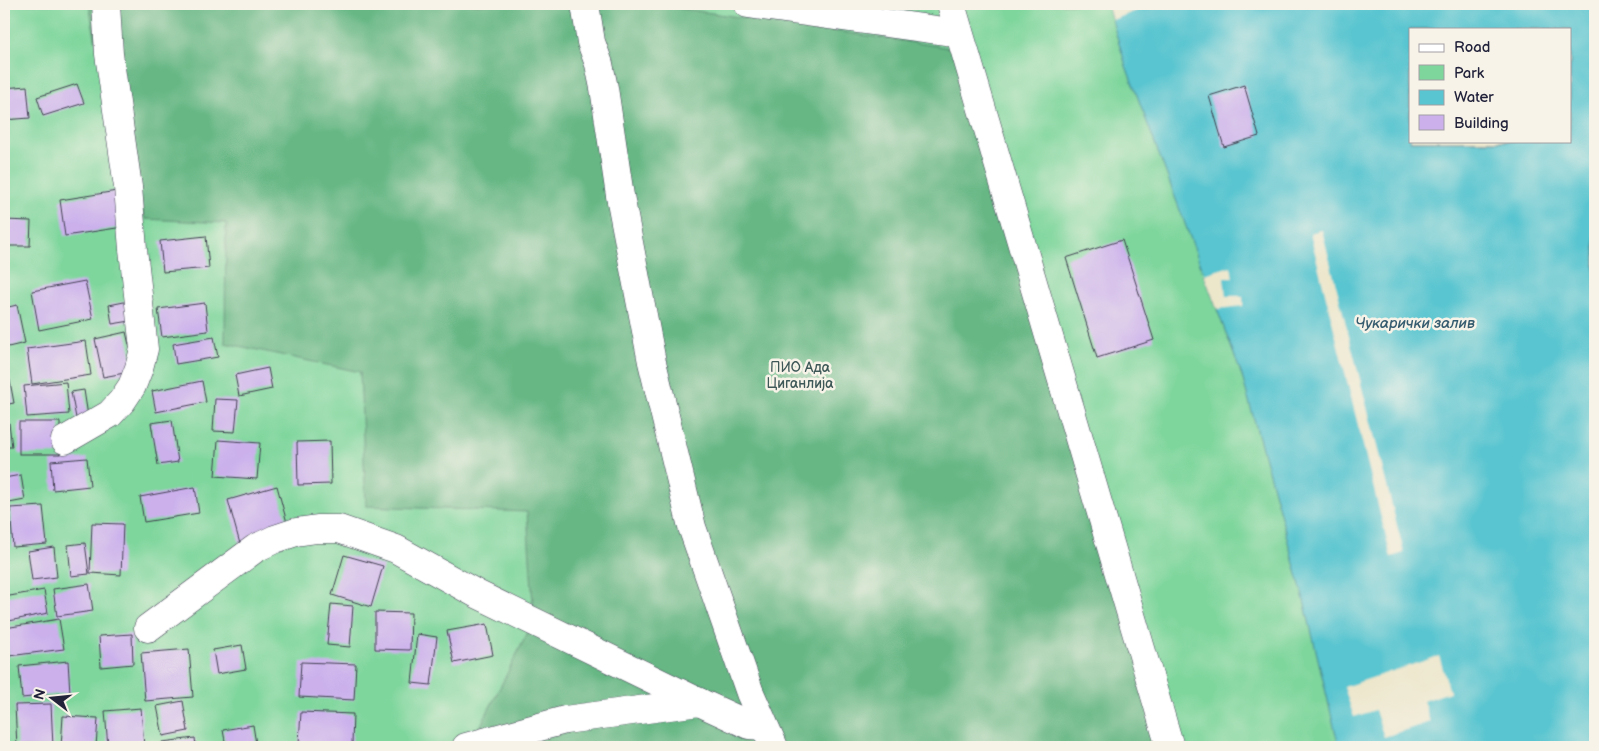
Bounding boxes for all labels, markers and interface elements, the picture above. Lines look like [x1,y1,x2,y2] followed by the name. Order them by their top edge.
[1409,28,1572,142] legend
[1454,38,1490,57] text: Road
[1454,64,1485,83] text: Park
[1454,88,1494,107] text: Water
[1454,114,1509,133] text: Building
[1355,314,1475,333] water label: Чукарички залив
[766,359,834,392] park label: ПИО Ада Циганлија
[28,674,78,724] north arrow
[30,687,50,702] text: N

